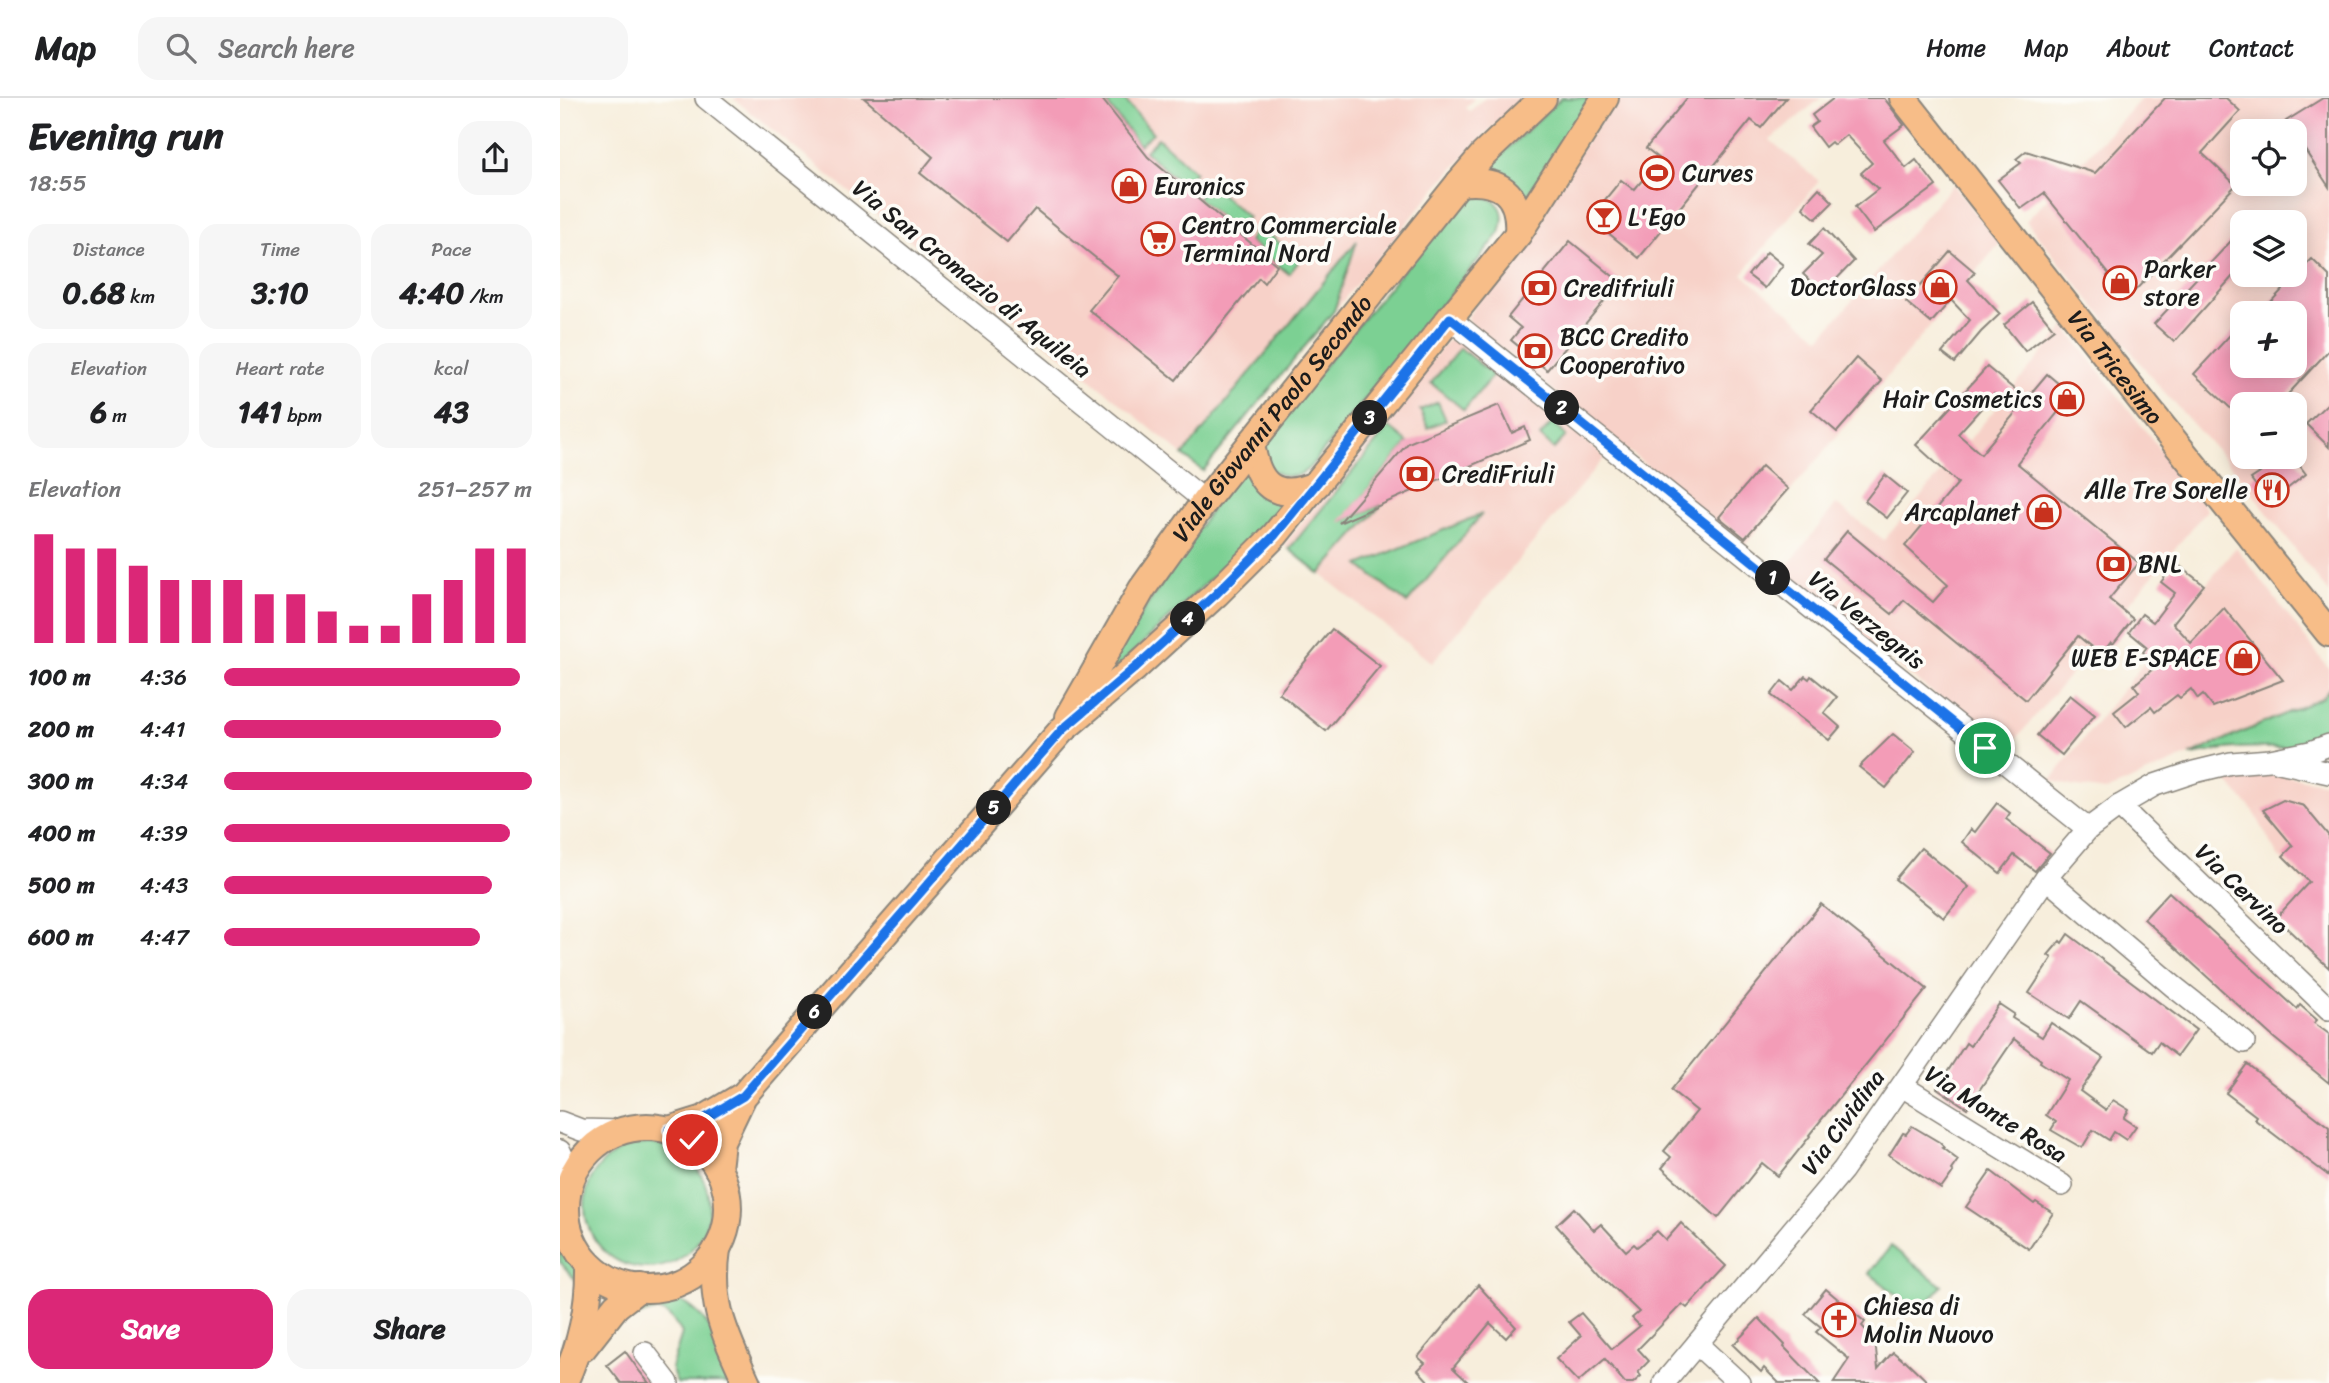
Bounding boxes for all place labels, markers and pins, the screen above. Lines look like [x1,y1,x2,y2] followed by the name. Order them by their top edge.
[1682,152,1753,194] place label: Curves
[1638,154,1676,192] sports icon: Curves
[1154,165,1246,207] place label: Euronics
[1110,167,1148,205] shop icon: Euronics
[1628,196,1686,238] place label: L'Ego
[1585,198,1623,236] bar icon: L'Ego
[1182,204,1397,274] place label: Centro Commerciale Terminal Nord
[1139,220,1177,258] supermarket icon: Centro Commerciale Terminal Nord
[2143,248,2217,318] place label: Parker store
[2101,264,2139,302] shop icon: Parker store
[1790,266,1916,308] place label: DoctorGlass
[1564,267,1675,309] place label: Credifriuli
[1921,268,1959,306] shop icon: DoctorGlass
[1520,269,1558,307] bank icon: Credifriuli
[1560,316,1689,386] place label: BCC Credito Cooperativo
[1516,332,1554,370] bank icon: BCC Credito Cooperativo
[1883,378,2042,420] place label: Hair Cosmetics
[2048,380,2086,418] shop icon: Hair Cosmetics
[1544,390,1580,426] pin: 2
[1352,400,1388,436] pin: 3
[1442,453,1556,495] place label: CrediFriuli
[1398,455,1436,493] bank icon: CrediFriuli
[2084,469,2248,511] place label: Alle Tre Sorelle
[2253,471,2291,509] restaurant icon: Alle Tre Sorelle
[1904,491,2021,533] place label: Arcaplanet
[2025,493,2063,531] shop icon: Arcaplanet
[2138,543,2181,585] place label: BNL
[2095,545,2133,583] bank icon: BNL
[1756,560,1790,596] pin: 1
[1170,602,1206,636] pin: 4
[2071,637,2220,679] place label: WEB E-SPACE
[2224,639,2262,677] shop icon: WEB E-SPACE
[1955,718,2015,778] pin
[976,790,1012,826] pin: 5
[798,995,832,1030] pin: 6
[662,1110,722,1170] pin
[1864,1285,1994,1355] place label: Chiesa di Molin Nuovo
[1820,1301,1858,1339] church icon: Chiesa di Molin Nuovo

